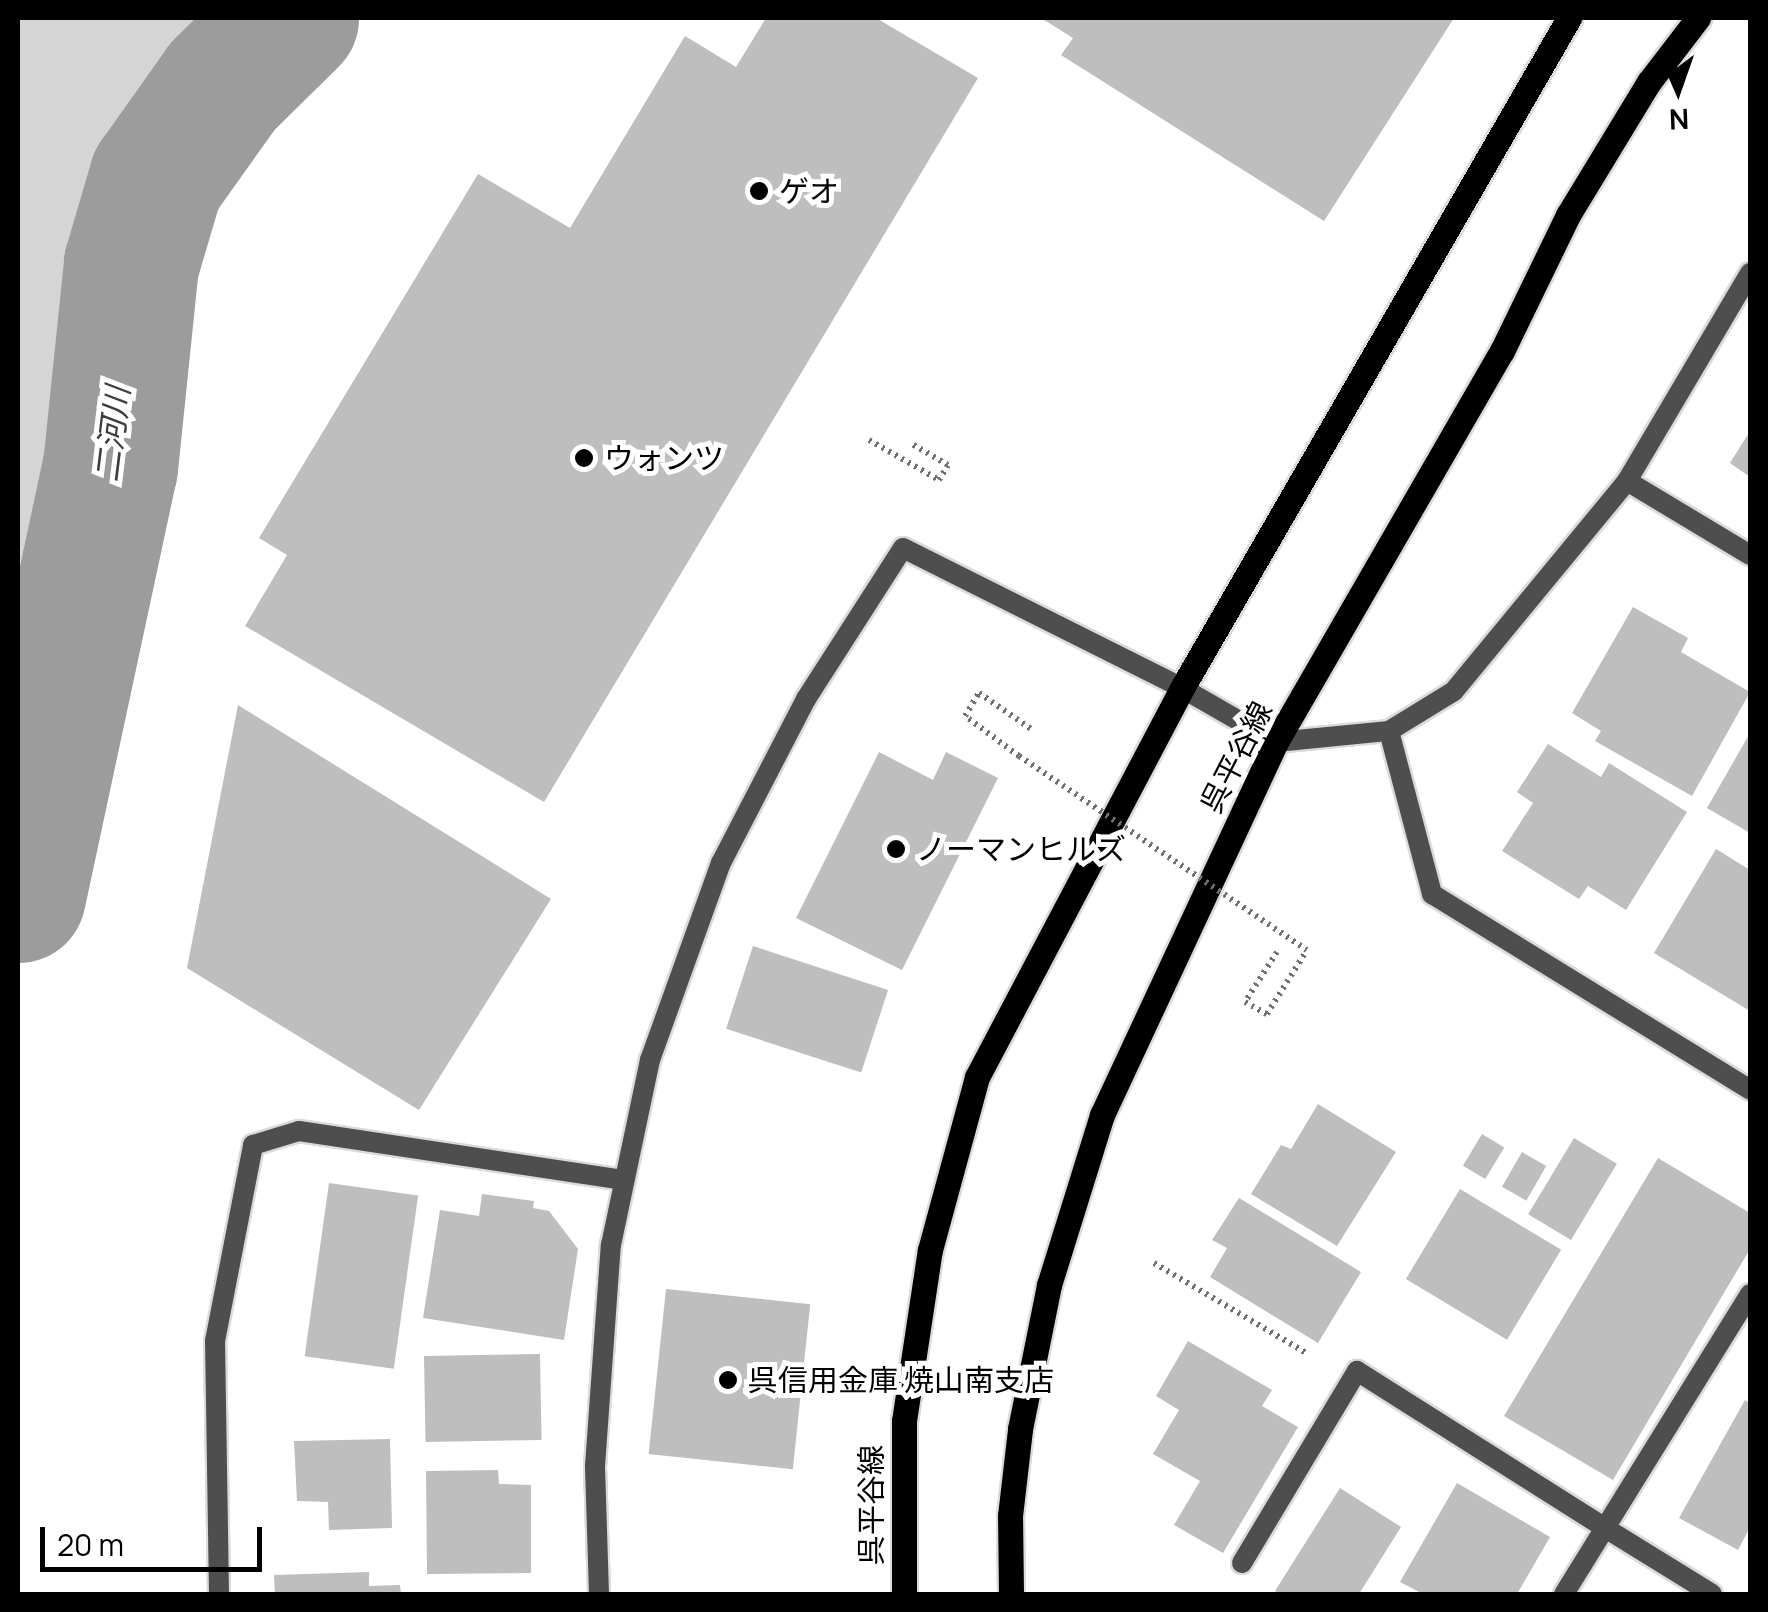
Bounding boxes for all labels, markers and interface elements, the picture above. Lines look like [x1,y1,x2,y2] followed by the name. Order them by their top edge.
[1628,40,1728,140] north arrow
[1668,101,1690,139] text: N
[779,173,839,209] place label: ゲオ
[748,180,770,202] marker: ゲオ
[87,384,137,484] water label: 二河川
[604,440,724,476] place label: ウォンツ
[573,447,595,469] marker: ウォンツ
[1193,695,1279,819] street label: 呉平谷線
[916,831,1126,867] place label: ノーマンヒルズ
[885,838,907,860] marker: ノーマンヒルズ
[748,1362,1054,1398] place label: 呉信用金庫 焼山南支店
[717,1369,739,1391] marker: 呉信用金庫 焼山南支店
[853,1445,889,1565] street label: 呉平谷線
[45,1507,268,1569] scale bar
[57,1524,124,1565] text: 20 m

